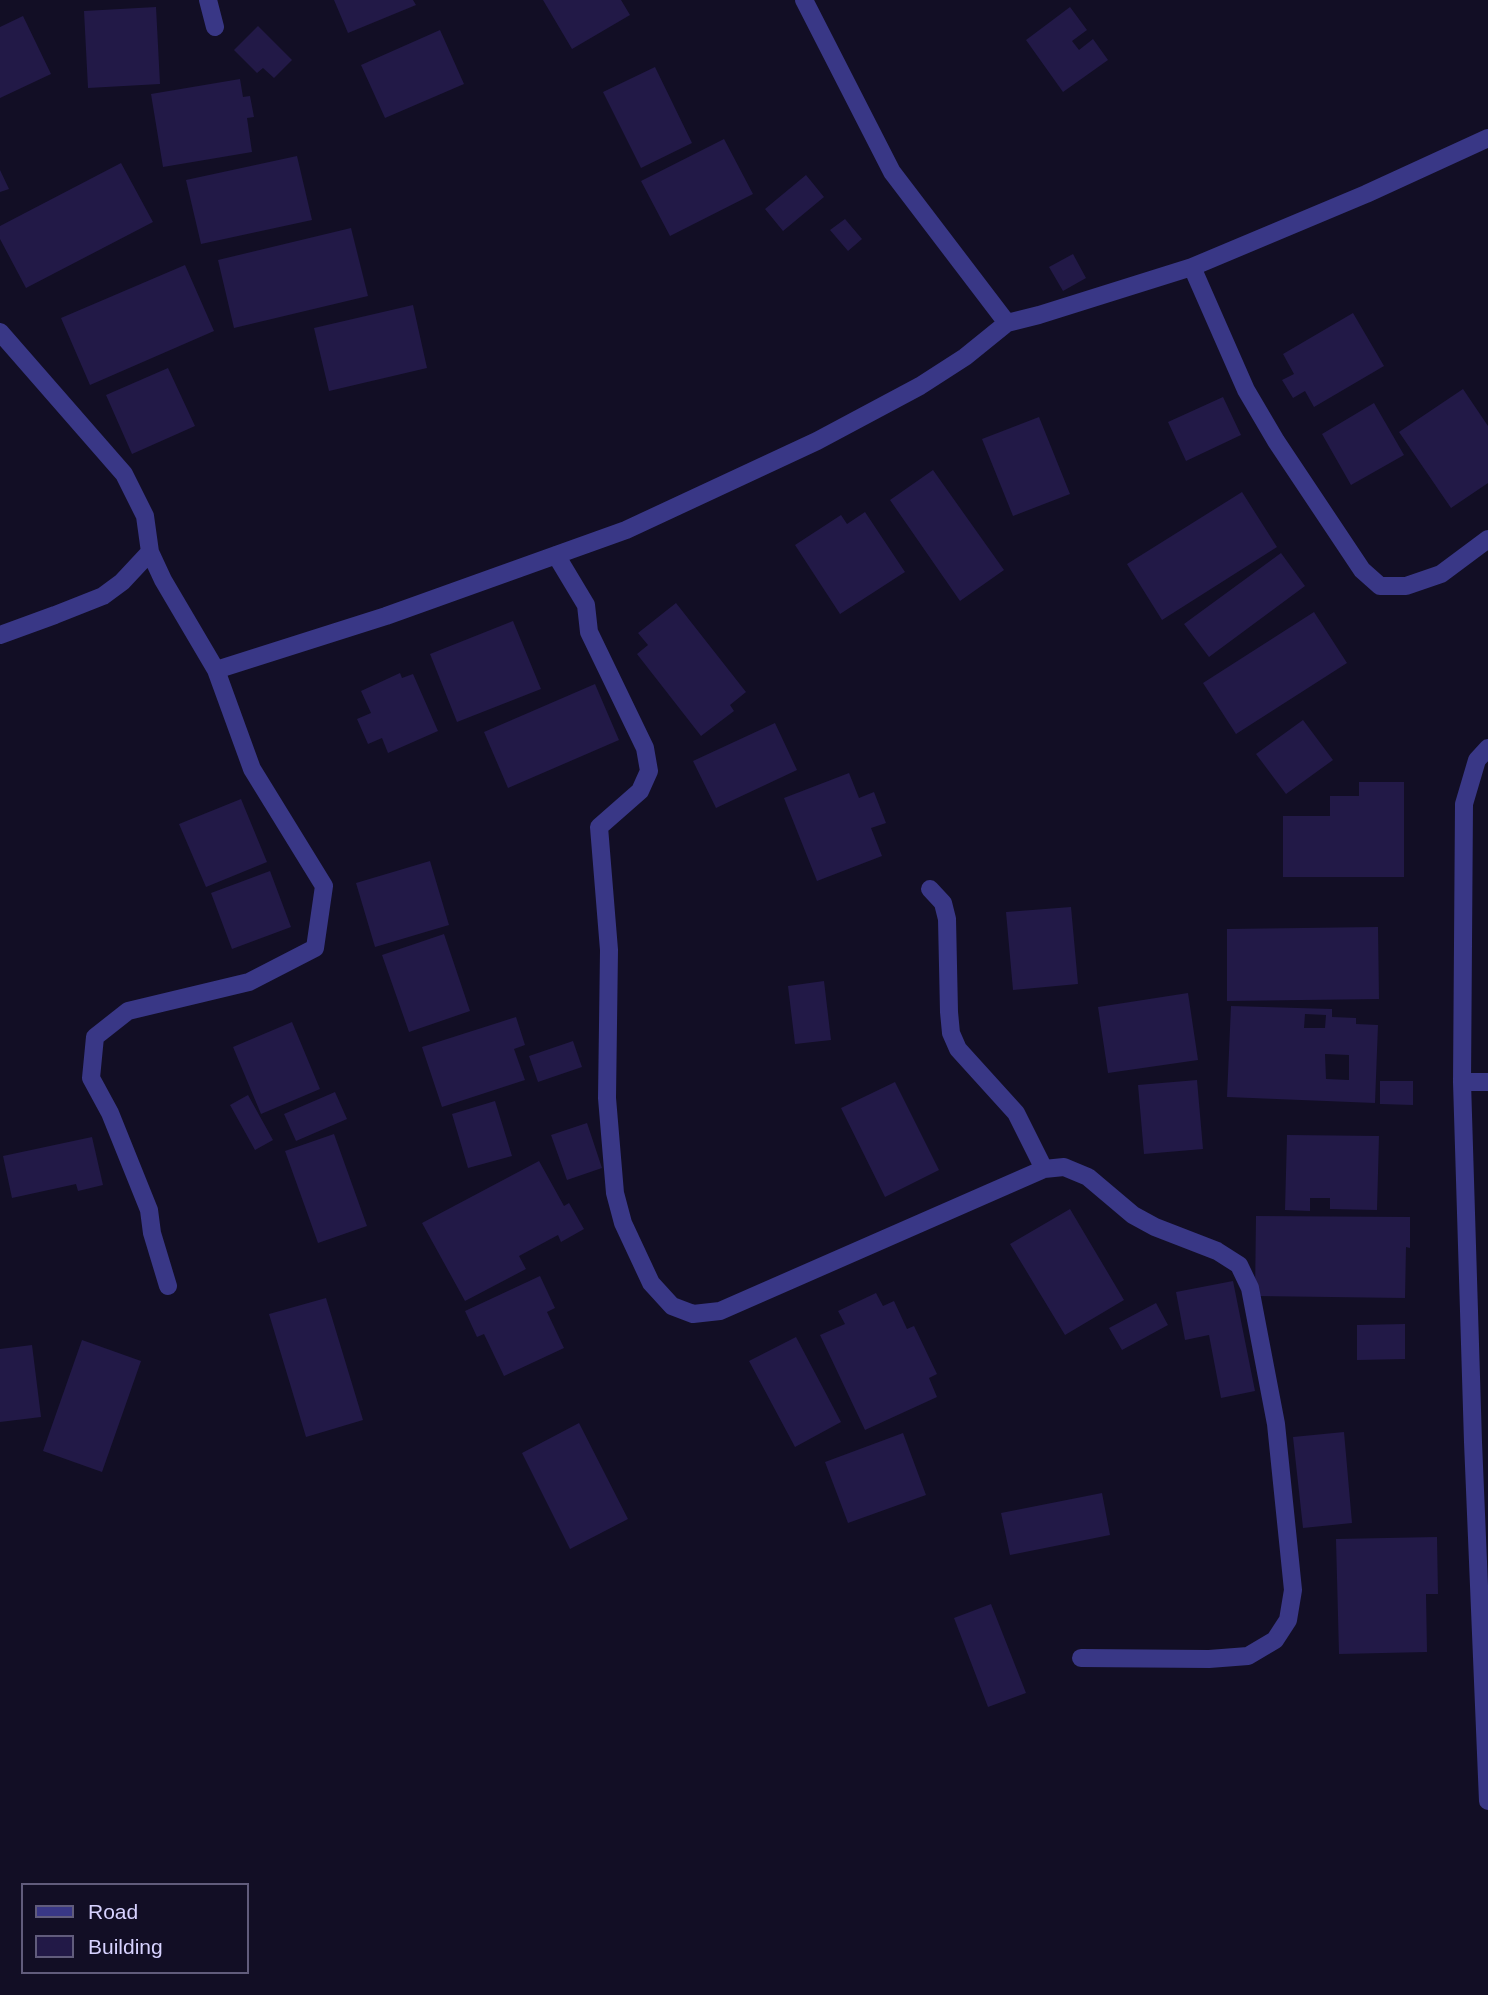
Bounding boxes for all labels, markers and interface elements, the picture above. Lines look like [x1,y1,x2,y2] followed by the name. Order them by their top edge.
[21,1883,248,1974] legend
[88,1900,138,1923] text: Road
[88,1935,163,1958] text: Building

